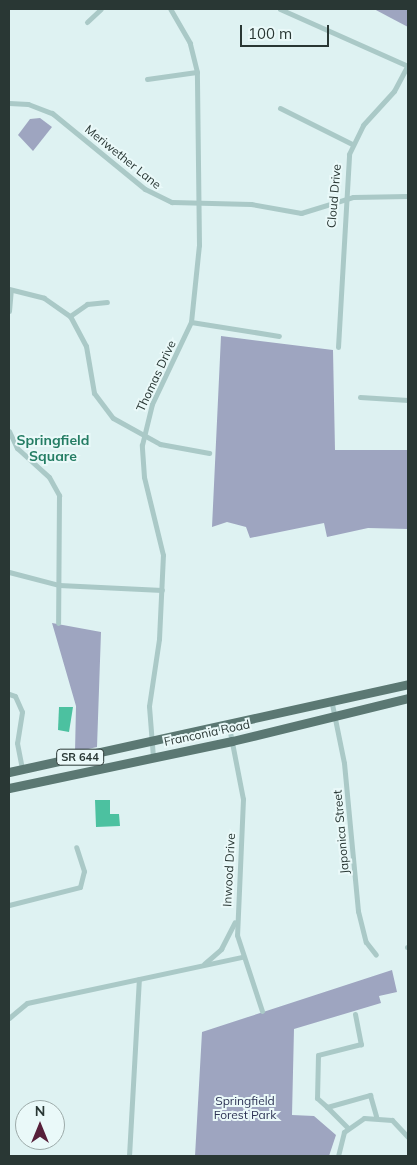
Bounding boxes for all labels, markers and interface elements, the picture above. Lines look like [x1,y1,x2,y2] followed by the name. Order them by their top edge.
[242,15,331,47] scale bar
[248,24,292,43] text: 100 m
[82,122,164,192] street label: Meriwether Lane
[324,163,344,229] street label: Cloud Drive
[133,338,179,414] street label: Thomas Drive
[17,432,89,464] district label: Springfield Square
[163,717,251,749] street label: Franconia Road
[55,749,105,766] road number: SR 644
[330,789,352,875] street label: Japonica Street
[220,833,238,907] street label: Inwood Drive
[214,1094,276,1122] park label: Springfield Forest Park
[15,1100,65,1150] north arrow
[35,1102,45,1120] text: N

